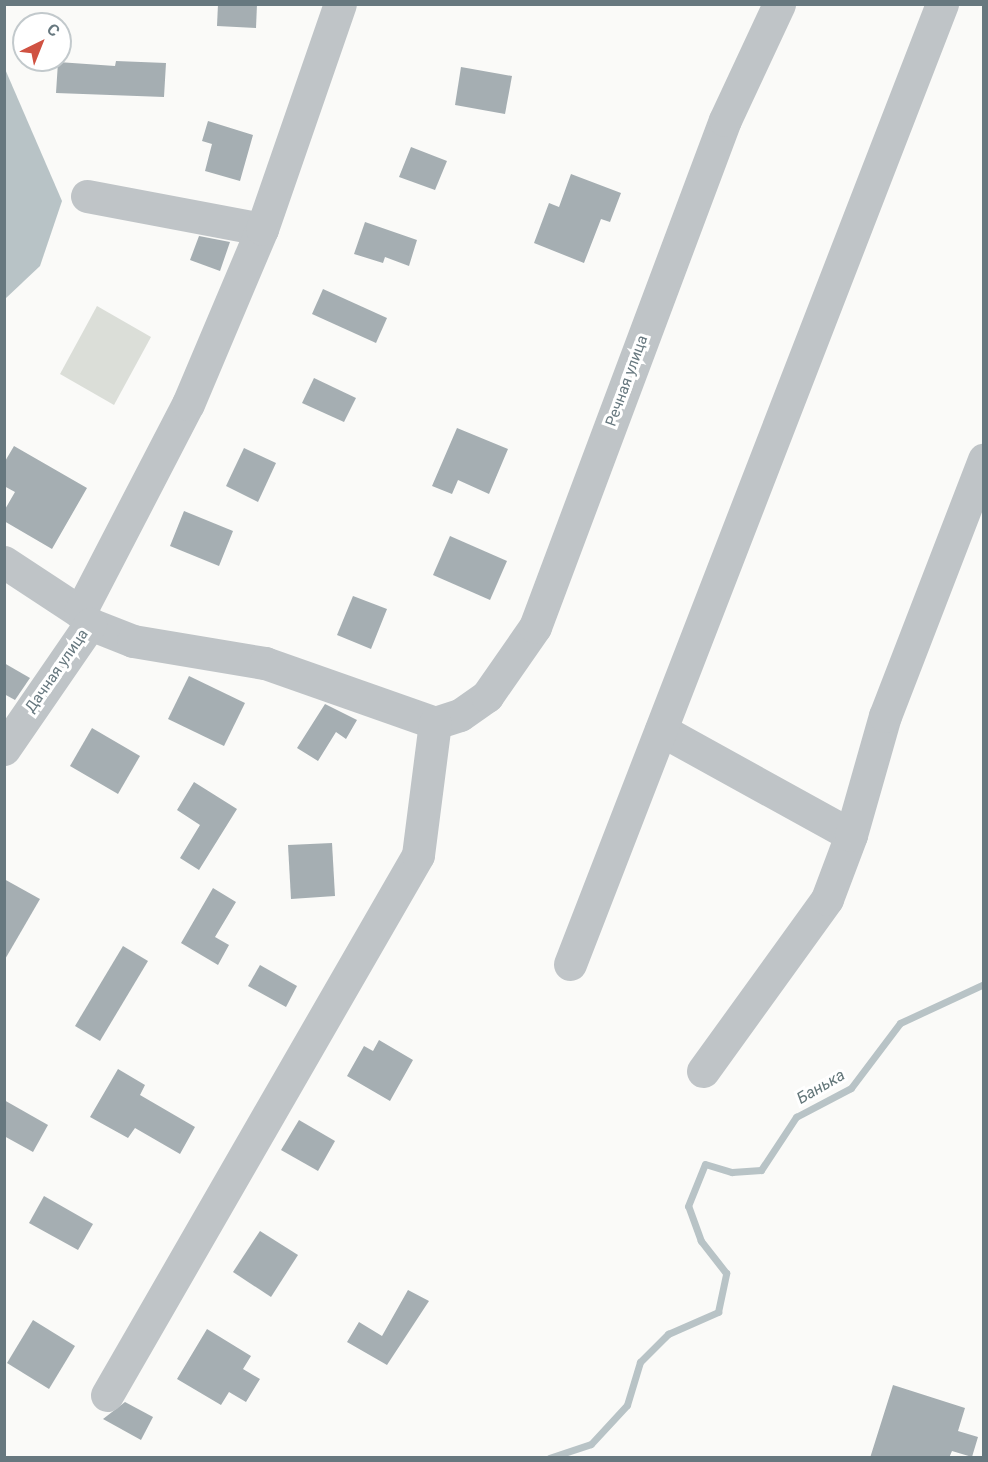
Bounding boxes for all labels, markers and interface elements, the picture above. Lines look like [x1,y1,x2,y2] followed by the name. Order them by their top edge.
[12,12,72,72] north arrow
[43,19,64,40] text: С
[602,333,652,429] street label: Речная улица
[22,626,92,716] street label: Дачная улица
[793,1066,849,1108] water label: Банька

